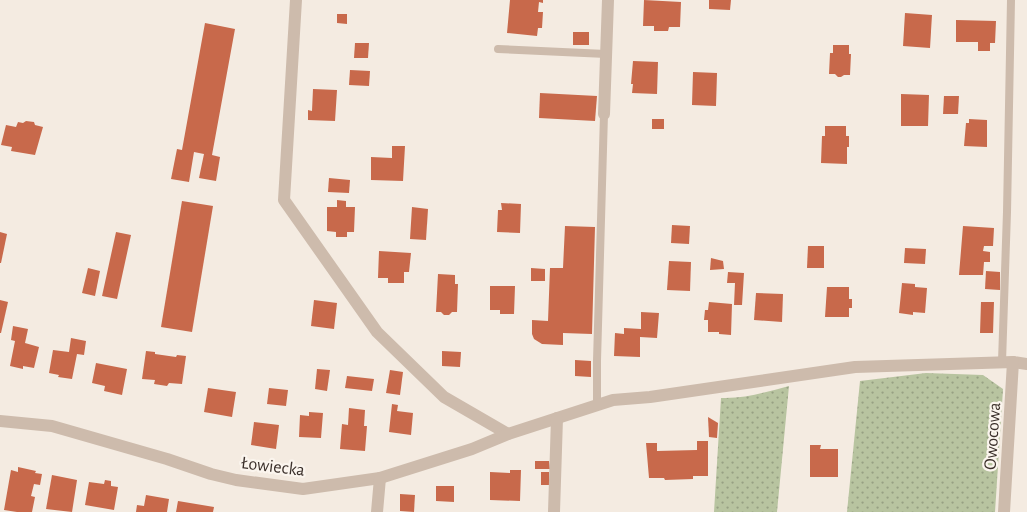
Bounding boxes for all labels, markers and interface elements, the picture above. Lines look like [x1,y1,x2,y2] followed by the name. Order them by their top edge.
[982,402,1004,471] street label: Owocowa
[240,454,306,480] street label: Łowiecka

